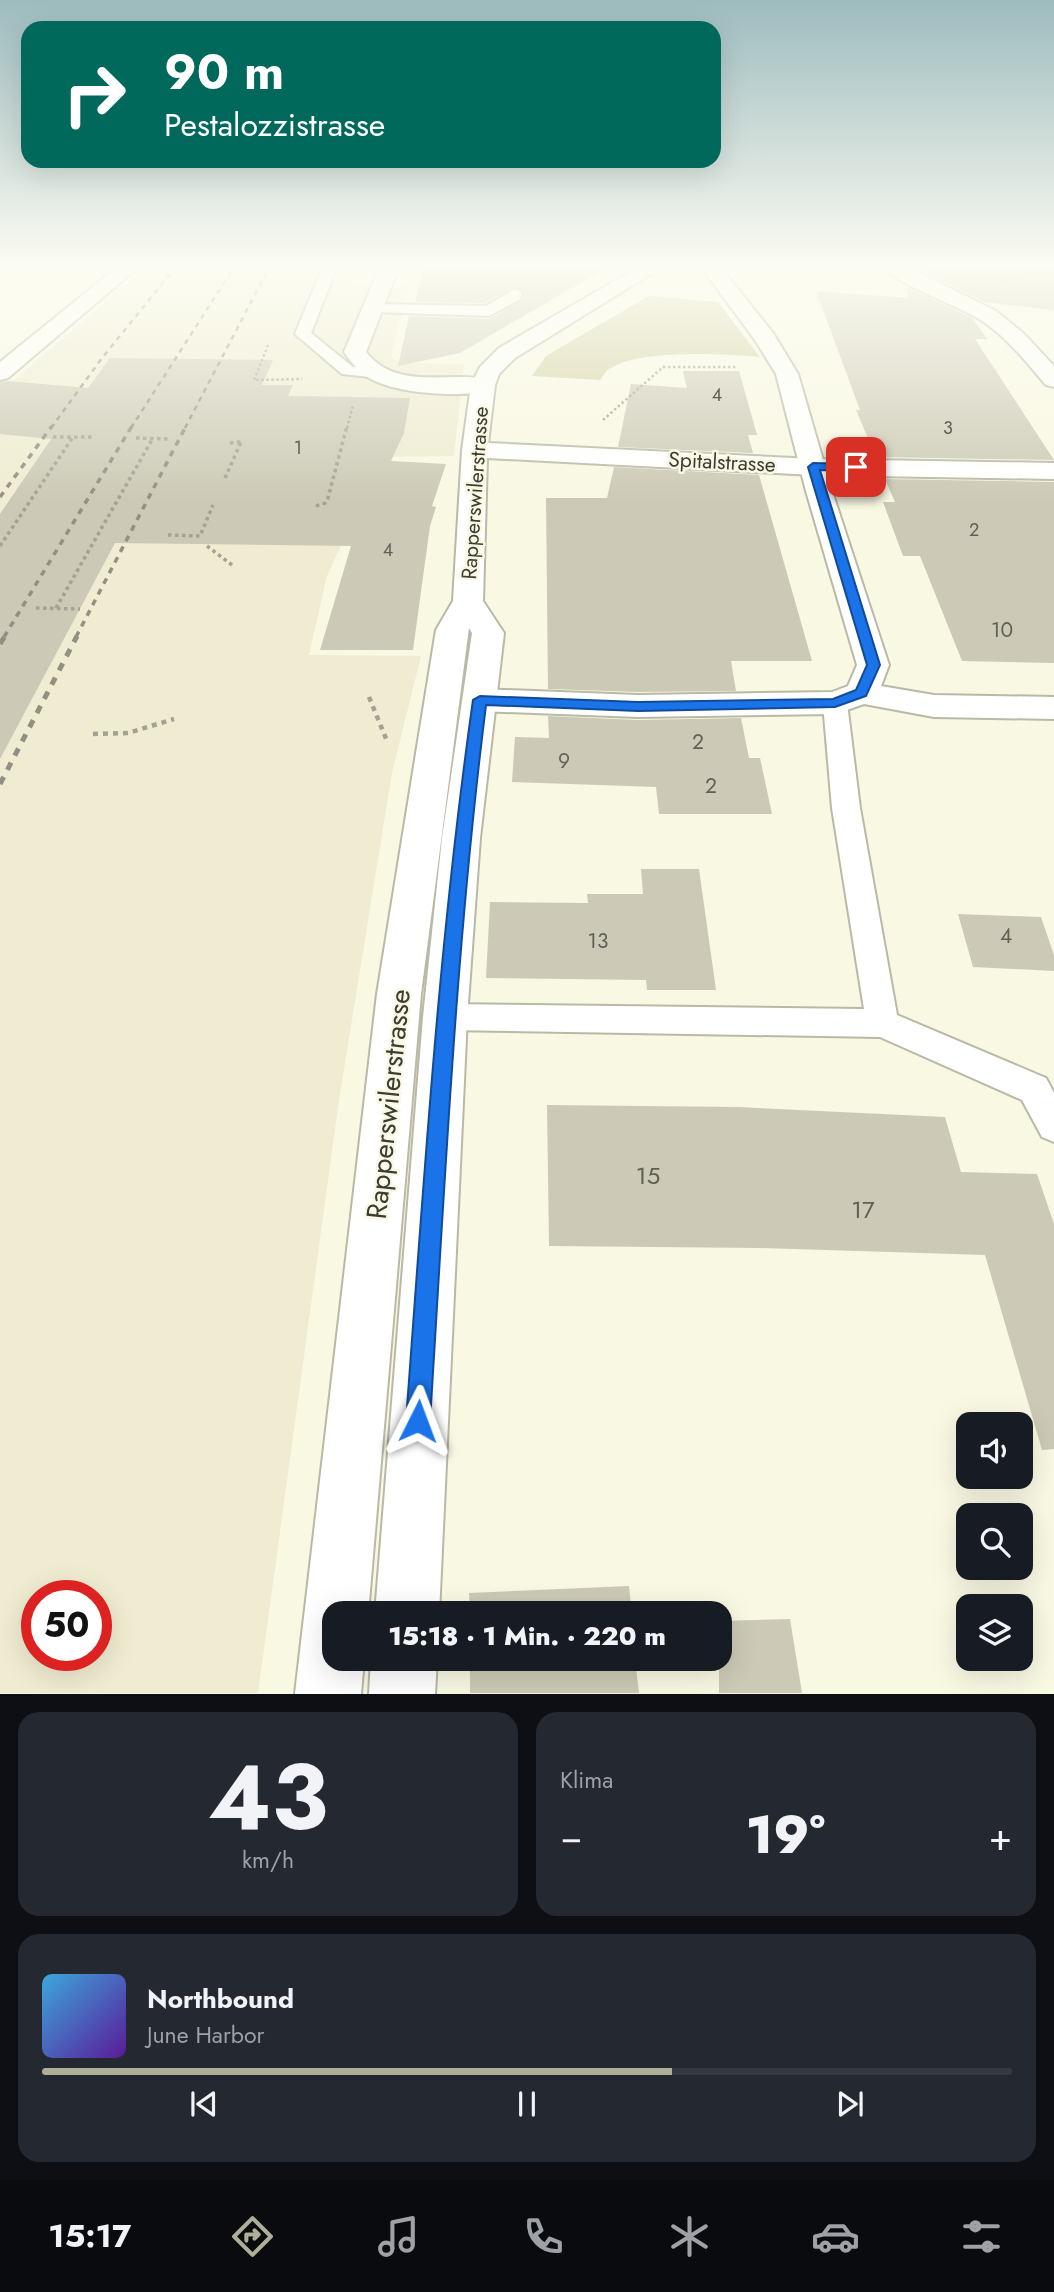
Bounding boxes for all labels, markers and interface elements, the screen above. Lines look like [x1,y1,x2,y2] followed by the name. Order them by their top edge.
[164,37,284,107] text: 90 m
[49,49,140,140] icon: right
[164,102,385,148] text: Pestalozzistrasse
[712,382,722,408] house number: 4
[454,405,496,580] street label: Rapperswilerstrasse
[943,415,953,441] house number: 3
[294,435,302,461] house number: 1
[826,437,886,497] pin
[668,444,777,480] street label: Spitalstrasse
[837,448,875,486] icon: arrive
[969,517,979,543] house number: 2
[383,537,393,563] house number: 4
[991,615,1013,645] house number: 10
[692,727,704,757] house number: 2
[558,746,570,776] house number: 9
[705,771,717,801] house number: 2
[1000,921,1012,951] house number: 4
[588,926,608,956] house number: 13
[356,987,421,1221] street label: Rapperswilerstrasse
[636,1158,660,1193] house number: 15
[851,1192,875,1227] house number: 17
[381,1384,455,1458] position arrow
[956,1412,1033,1671] map controls
[956,1412,1033,1489] button: sound
[956,1503,1033,1580] button: search
[21,1580,112,1671] speed limit sign: 50
[956,1594,1033,1671] button: layers
[388,1617,666,1655] text: 15:18 · 1 Min. · 220 m
[208,1732,328,1863] text: 43
[560,1763,613,1797] text: Klima
[746,1797,825,1873] text: 19°
[560,1809,582,1864] text: −
[989,1809,1012,1864] text: +
[242,1843,294,1877] text: km/h
[147,1980,294,2018] text: Northbound
[147,2018,264,2052] text: June Harbor
[185,2085,223,2123] icon: previous
[508,2085,546,2123] icon: pause
[831,2085,869,2123] icon: next
[228,2212,277,2261] icon: directions
[374,2212,423,2261] icon: music
[519,2212,568,2261] icon: phone
[665,2212,714,2261] icon: climate
[811,2212,860,2261] icon: car
[957,2212,1006,2261] icon: filters
[48,2213,131,2259] text: 15:17

